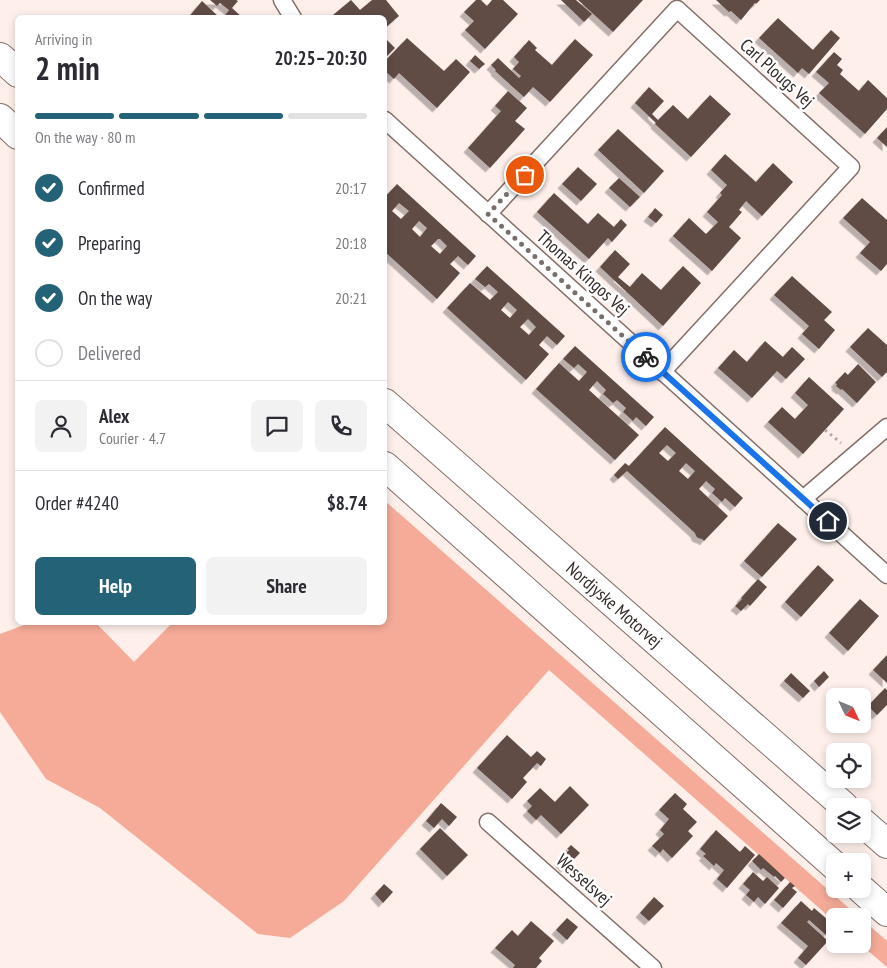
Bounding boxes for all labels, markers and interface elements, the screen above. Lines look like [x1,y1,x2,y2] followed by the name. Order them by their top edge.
[35,29,92,49] text: Arriving in
[735,33,819,112] street label: Carl Plougs Vej
[274,46,367,70] text: 20:25–20:30
[35,47,100,89] text: 2 min
[35,127,135,147] text: On the way · 80 m
[504,154,546,196] pin
[511,161,539,189] icon: bag
[35,174,63,202] icon: check
[78,176,145,200] text: Confirmed
[335,178,367,198] text: 20:17
[532,225,635,320] street label: Thomas Kingos Vej
[35,229,63,257] icon: check
[78,231,141,255] text: Preparing
[335,233,367,253] text: 20:18
[35,284,63,312] icon: check
[78,286,152,310] text: On the way
[335,288,367,308] text: 20:21
[621,332,671,382] courier
[78,341,141,365] text: Delivered
[632,343,660,371] icon: bike
[35,400,87,452] button: person
[251,400,303,452] button: chat
[315,400,367,452] button: phone
[99,404,129,428] text: Alex
[99,428,166,448] text: Courier · 4.7
[35,491,119,515] text: Order #4240
[327,491,367,515] text: $8.74
[807,500,849,542] pin
[814,507,842,535] icon: home
[35,557,196,615] button: Help
[206,557,367,615] button: Share
[561,557,667,653] street label: Nordjyske Motorvej
[826,688,871,732] north arrow
[826,688,871,953] map controls
[826,743,871,788] button: locate
[826,798,871,843] button: layers
[552,849,617,911] street label: Wesselsvej
[826,853,871,898] button: +
[826,908,871,953] button: −

